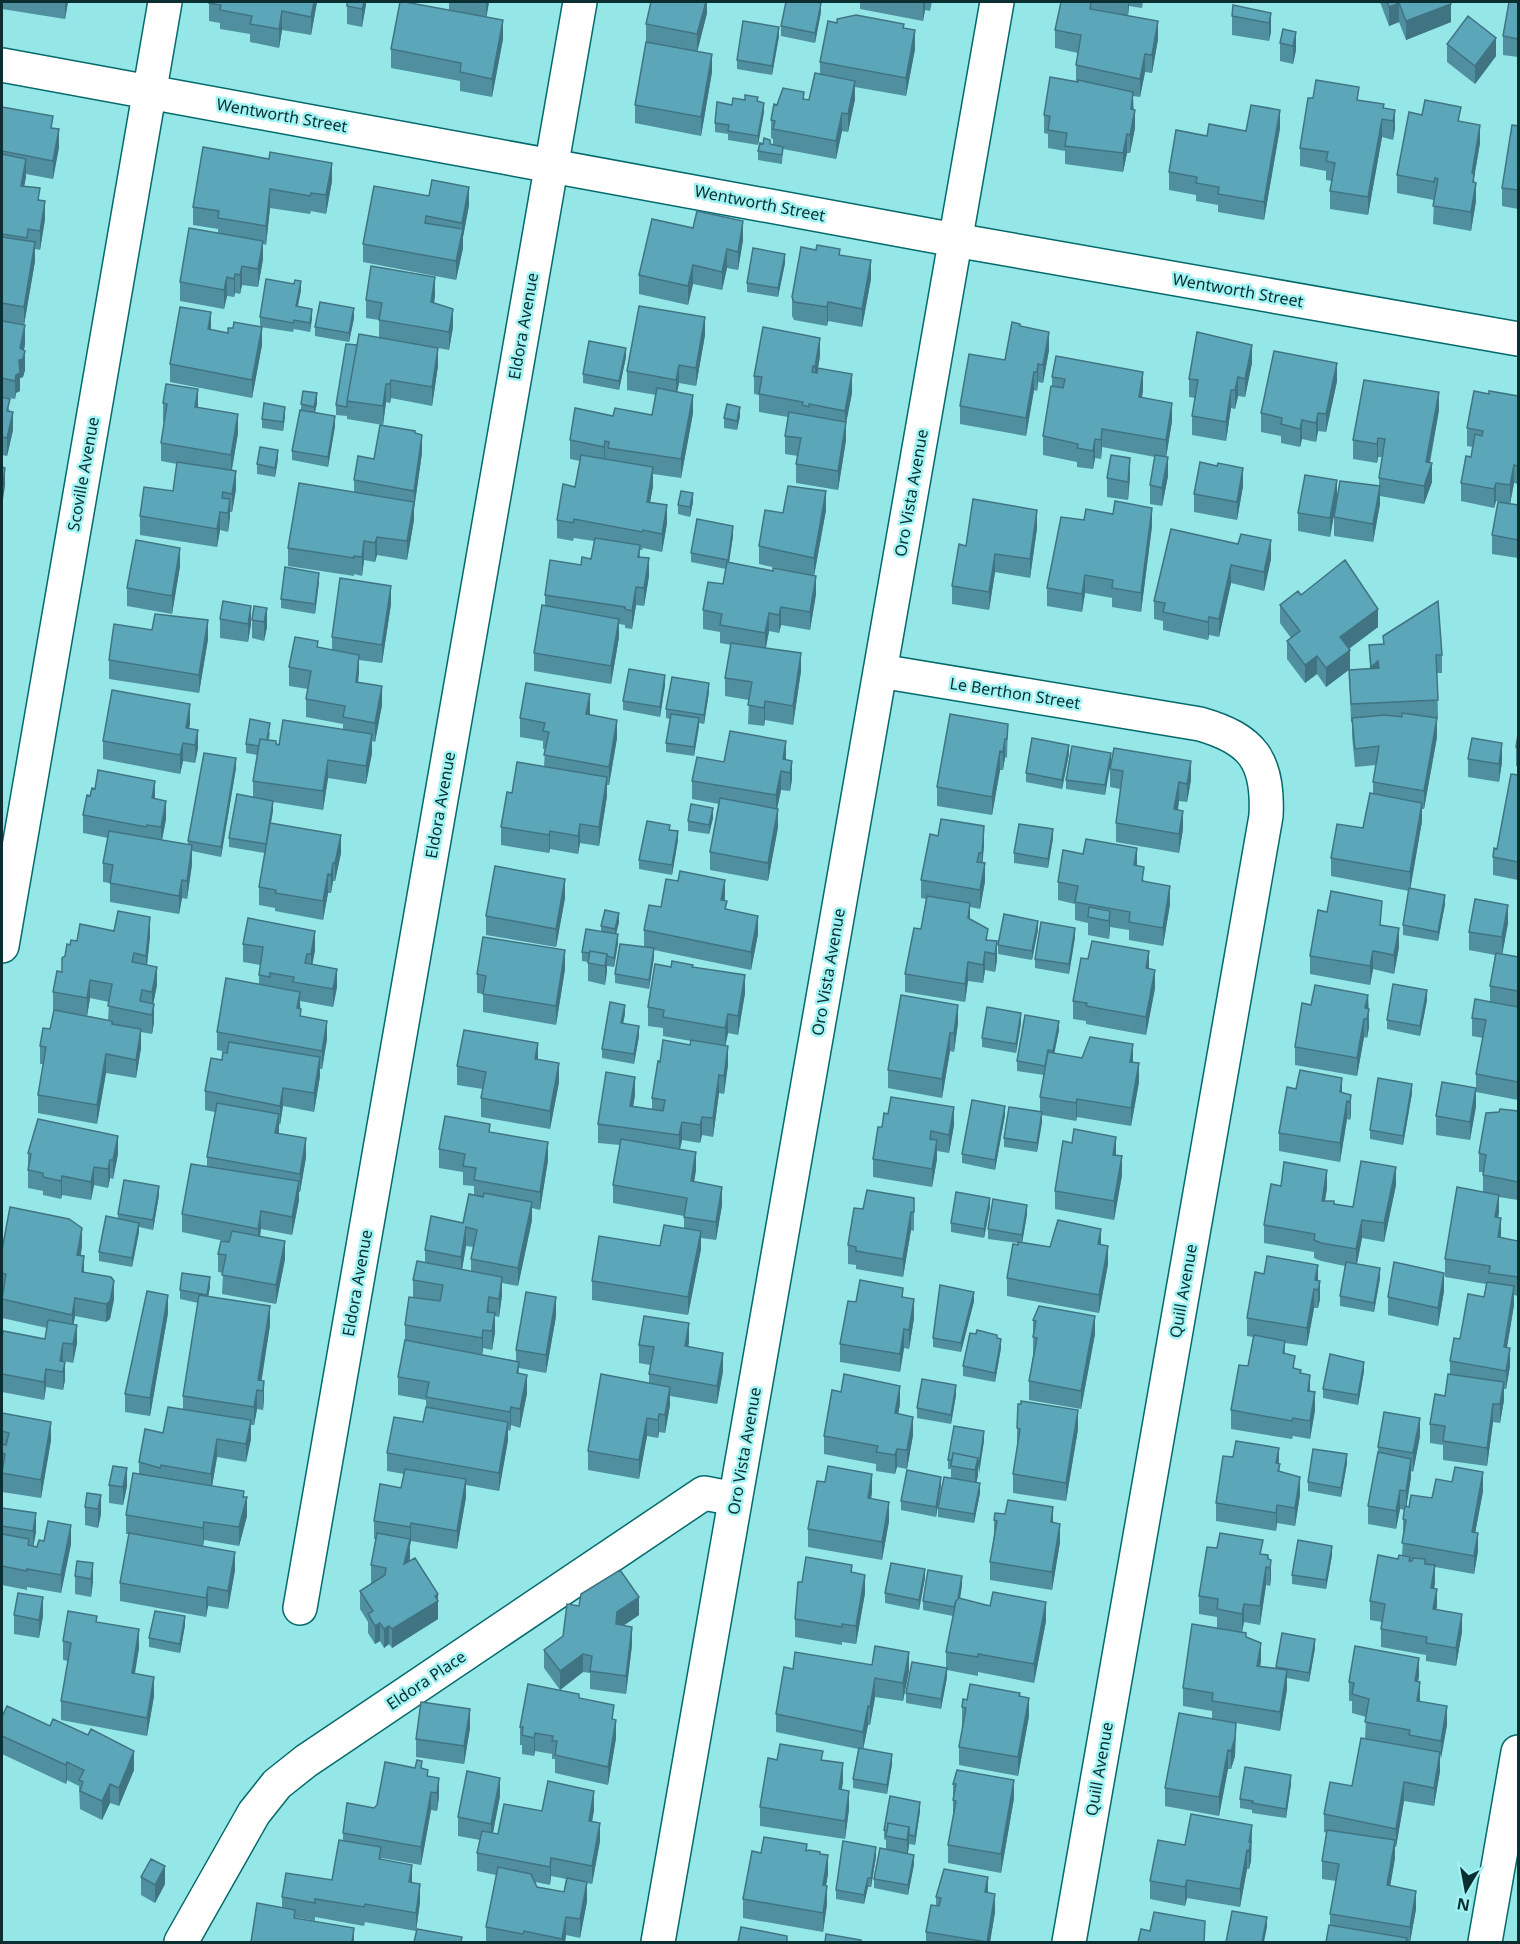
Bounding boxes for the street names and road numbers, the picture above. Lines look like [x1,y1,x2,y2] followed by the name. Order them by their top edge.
[215,93,349,137] street label: Wentworth Street
[693,180,827,226] street label: Wentworth Street
[1171,268,1305,312] street label: Wentworth Street
[503,271,543,381] street label: Eldora Avenue
[62,415,104,533] street label: Scoville Avenue
[889,428,933,558] street label: Oro Vista Avenue
[948,672,1082,714] street label: Le Berthon Street
[420,750,460,860] street label: Eldora Avenue
[806,907,850,1037] street label: Oro Vista Avenue
[337,1228,377,1338] street label: Eldora Avenue
[1164,1242,1202,1340] street label: Quill Avenue
[722,1386,766,1516] street label: Oro Vista Avenue
[382,1645,470,1715] street label: Eldora Place
[1080,1720,1118,1818] street label: Quill Avenue

